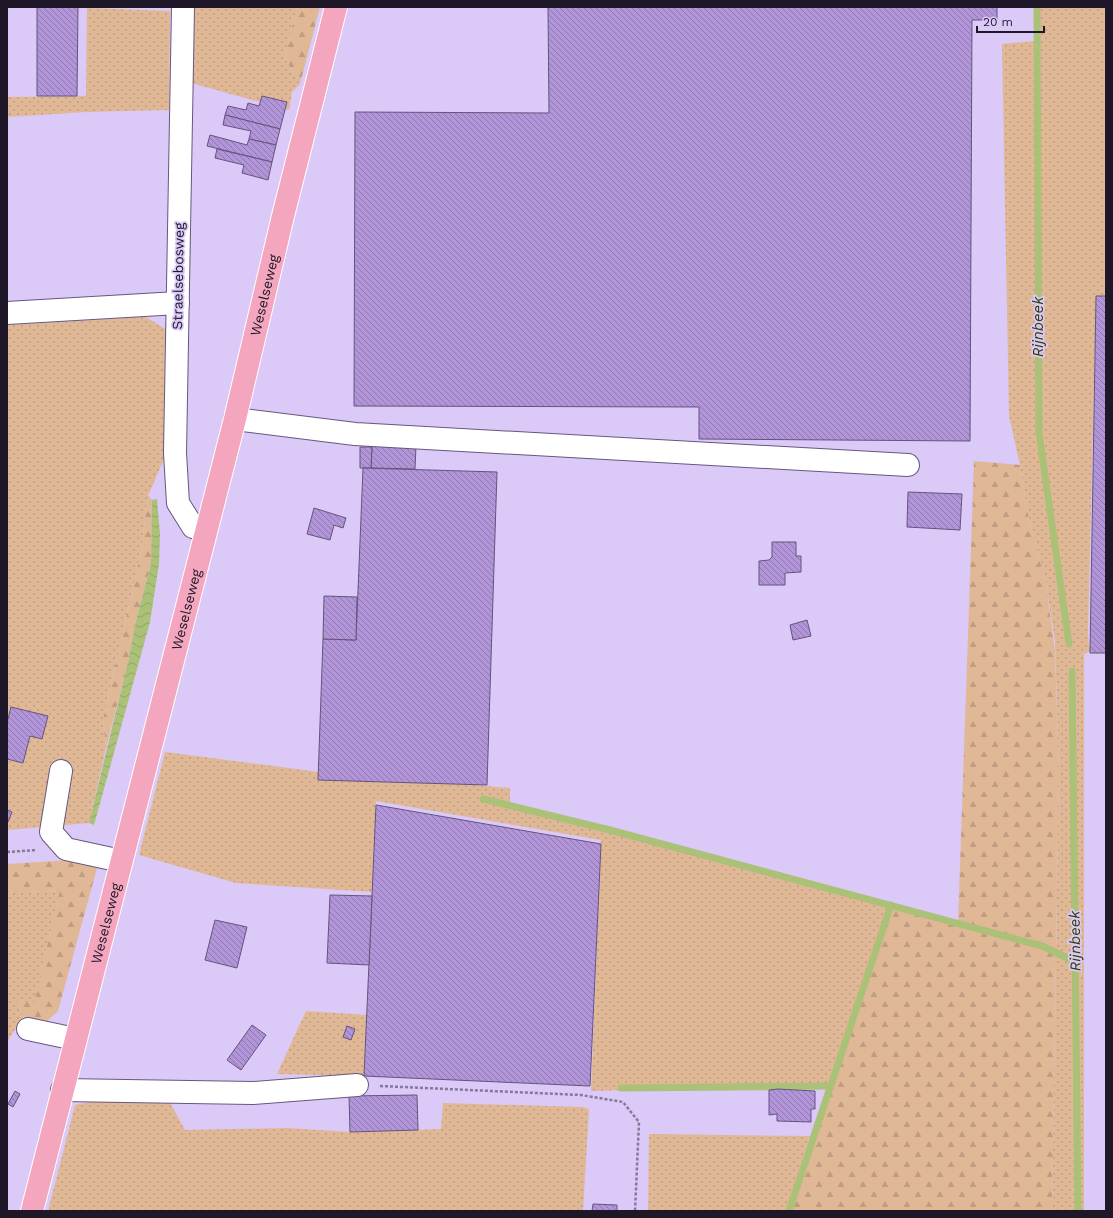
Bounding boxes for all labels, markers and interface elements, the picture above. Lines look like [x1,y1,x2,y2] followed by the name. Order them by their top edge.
[977,8,1044,34] scale bar
[983,15,1013,29] text: 20 m
[169,222,187,330] street label: Straelsebosweg
[247,252,282,337] street label: Weselseweg
[1029,296,1047,357] water label: Rijnbeek
[168,567,204,652] street label: Weselseweg
[88,881,124,966] street label: Weselseweg
[1065,910,1085,972] water label: Rijnbeek

